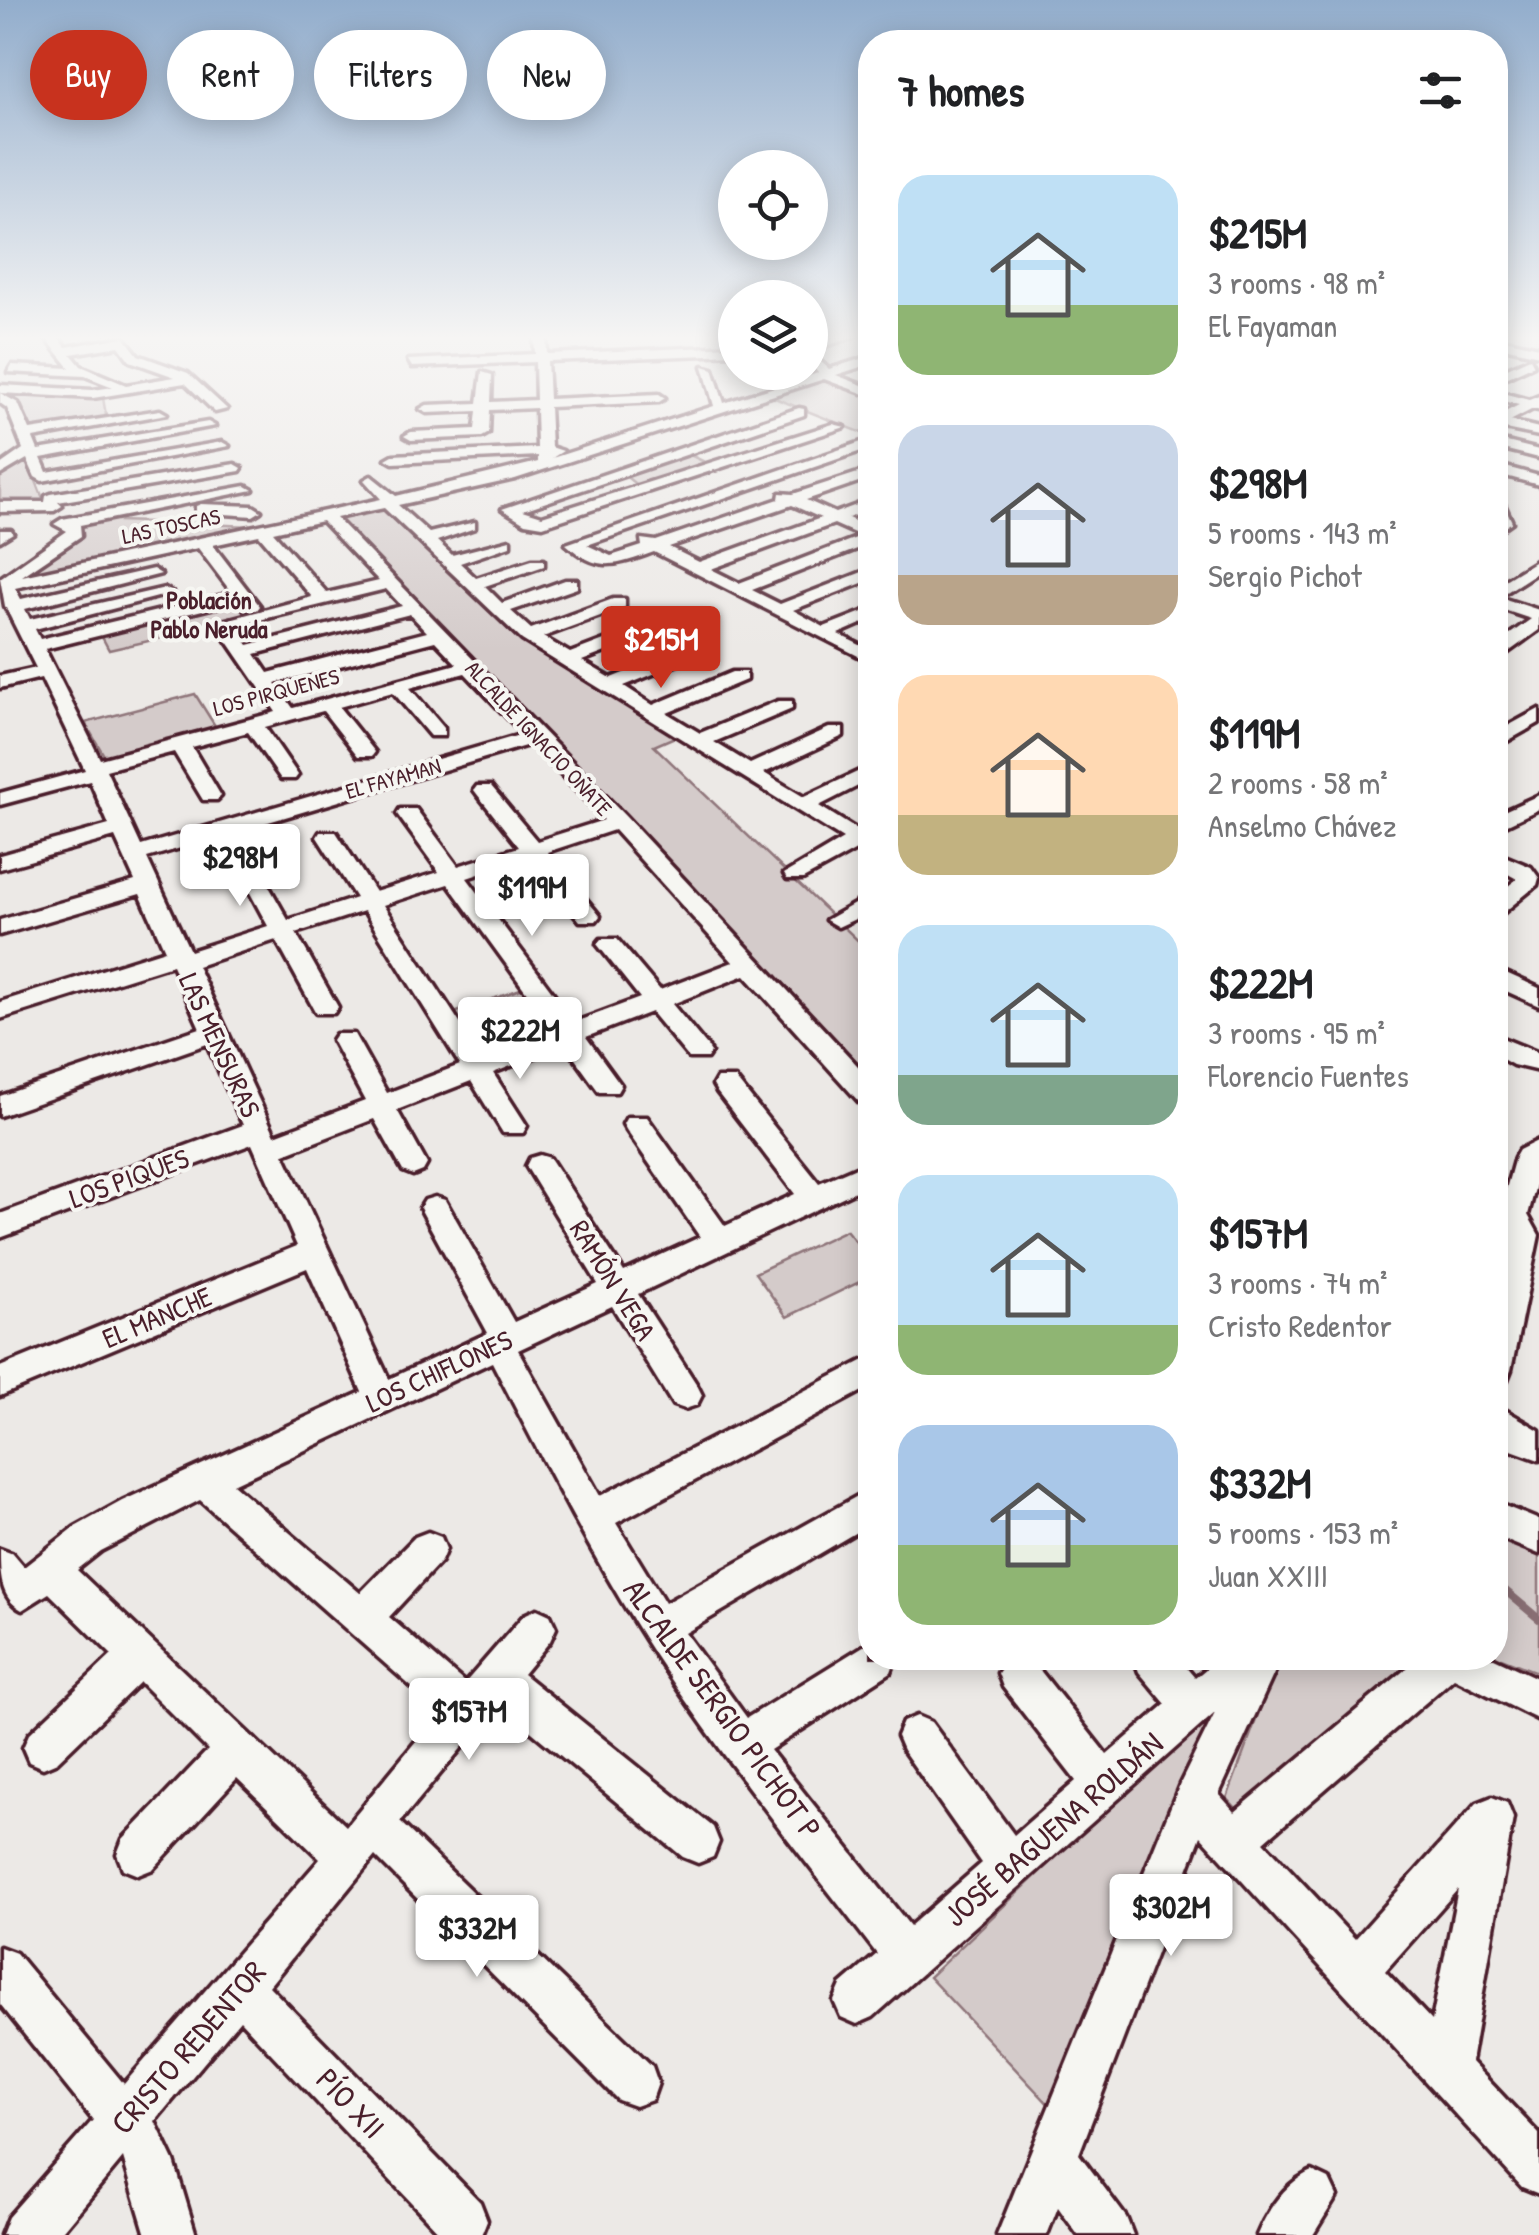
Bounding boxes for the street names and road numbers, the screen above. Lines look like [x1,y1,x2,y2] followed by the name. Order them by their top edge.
[119,501,223,551] street label: LAS TOSCAS
[459,654,619,822] street label: ALCALDE IGNACIO OÑATE
[210,661,342,723] street label: LOS PIRQUENES
[342,750,444,806] street label: EL FAYAMAN
[170,967,270,1123] street label: LAS MENSURAS
[64,1139,194,1217] street label: LOS PIQUES
[561,1213,665,1348] street label: RAMÓN VEGA
[97,1277,217,1357] street label: EL MANCHE
[360,1321,518,1421] street label: LOS CHIFLONES
[614,1570,832,1848] street label: ALCALDE SERGIO PICHOT P
[934,1722,1172,1936] street label: JOSÉ BAGUENA ROLDÁN
[101,1951,275,2143] street label: CRISTO REDENTOR
[307,2058,395,2148] street label: PÍO XII

